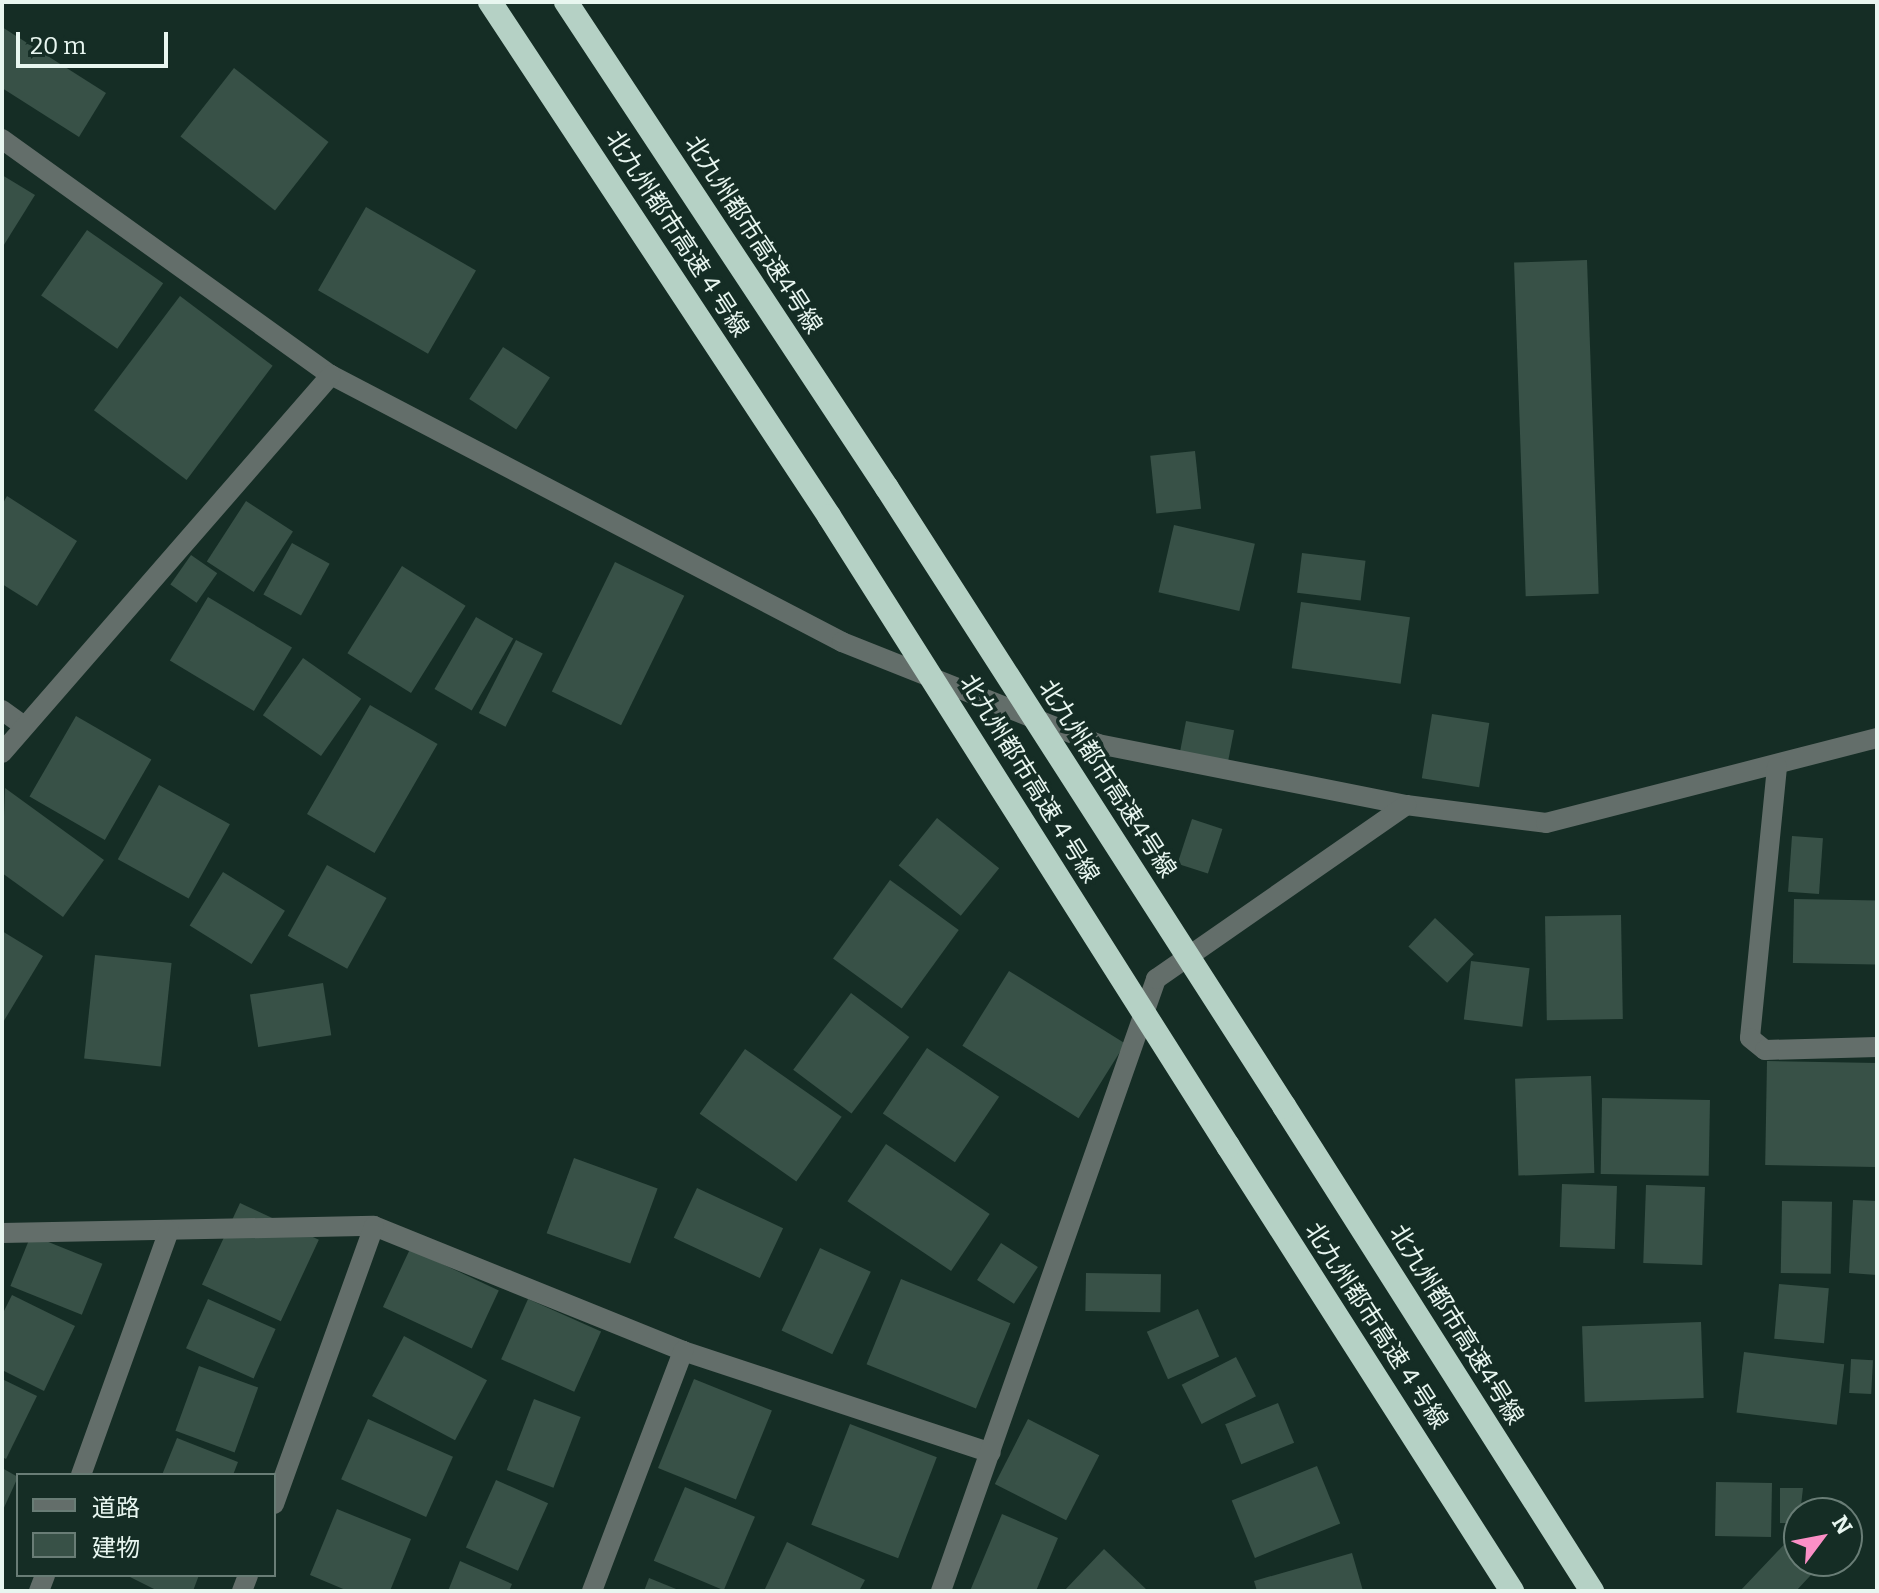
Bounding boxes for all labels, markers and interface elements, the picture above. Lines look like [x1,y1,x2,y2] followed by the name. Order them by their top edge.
[20,16,172,66] scale bar
[30,32,86,60] text: 20 m
[600,126,754,342] street label: 北九州都市高速４号線
[678,131,828,339] street label: 北九州都市高速4号線
[953,670,1105,888] street label: 北九州都市高速４号線
[1032,675,1182,883] street label: 北九州都市高速4号線
[1299,1218,1453,1434] street label: 北九州都市高速４号線
[1383,1220,1529,1430] street label: 北九州都市高速4号線
[16,1473,276,1577] legend
[92,1494,140,1522] text: 道路
[1783,1497,1863,1577] north arrow
[1826,1511,1858,1539] text: N
[92,1534,140,1562] text: 建物

